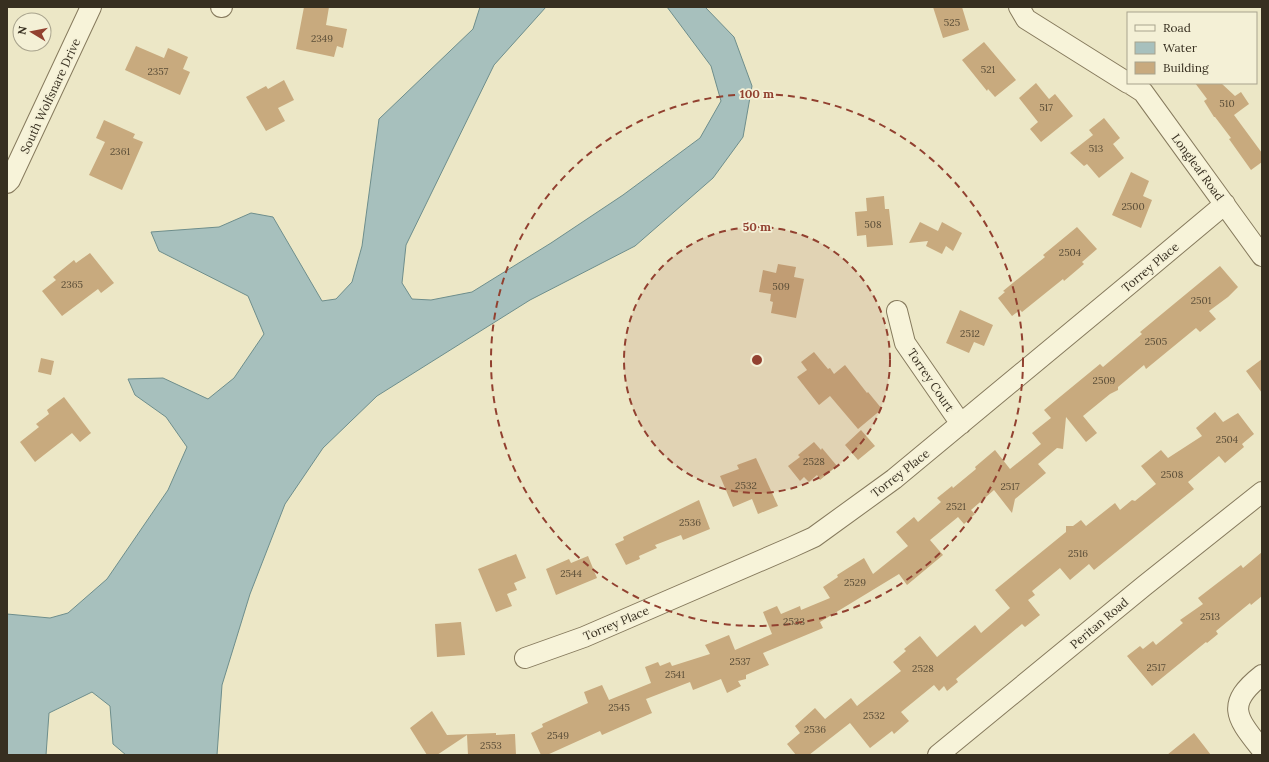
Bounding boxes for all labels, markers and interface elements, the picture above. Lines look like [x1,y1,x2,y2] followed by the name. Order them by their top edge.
[12,12,52,52] north arrow
[1127,12,1257,84] legend
[944,16,960,29] house number: 525
[1163,20,1191,35] text: Road
[15,24,30,36] text: N
[311,32,333,45] house number: 2349
[17,35,84,156] street label: South Wolfsnare Drive
[1163,40,1198,55] text: Water
[1163,60,1209,75] text: Building
[981,63,996,76] house number: 521
[148,65,169,78] house number: 2357
[740,86,774,101] text: 100 m
[1219,97,1235,110] house number: 510
[1039,101,1053,114] house number: 517
[1169,131,1227,203] street label: Longleaf Road
[1089,142,1104,155] house number: 513
[110,145,130,158] house number: 2361
[1121,200,1145,213] house number: 2500
[864,218,882,231] house number: 508
[743,219,771,234] text: 50 m
[1118,238,1182,295] street label: Torrey Place
[1059,246,1082,259] house number: 2504
[61,278,83,291] house number: 2365
[772,280,790,293] house number: 509
[1191,294,1212,307] house number: 2501
[960,327,980,340] house number: 2512
[1145,335,1167,348] house number: 2505
[904,346,958,415] street label: Torrey Court
[750,353,764,367] centre of rings
[1093,374,1116,387] house number: 2509
[1216,433,1239,446] house number: 2504
[868,445,933,500] street label: Torrey Place
[803,455,825,468] house number: 2528
[1161,468,1184,481] house number: 2508
[735,479,757,492] house number: 2532
[1000,480,1020,493] house number: 2517
[946,500,966,513] house number: 2521
[679,516,701,529] house number: 2536
[1068,547,1088,560] house number: 2516
[560,567,582,580] house number: 2544
[844,576,866,589] house number: 2529
[1067,594,1131,652] street label: Peritan Road
[581,602,652,644] street label: Torrey Place
[1200,610,1220,623] house number: 2513
[783,615,805,628] house number: 2533
[730,655,751,668] house number: 2537
[1146,661,1166,674] house number: 2517
[912,662,934,675] house number: 2528
[665,668,685,681] house number: 2541
[608,701,630,714] house number: 2545
[863,709,885,722] house number: 2532
[804,723,826,736] house number: 2536
[547,729,569,742] house number: 2549
[480,739,502,752] house number: 2553

